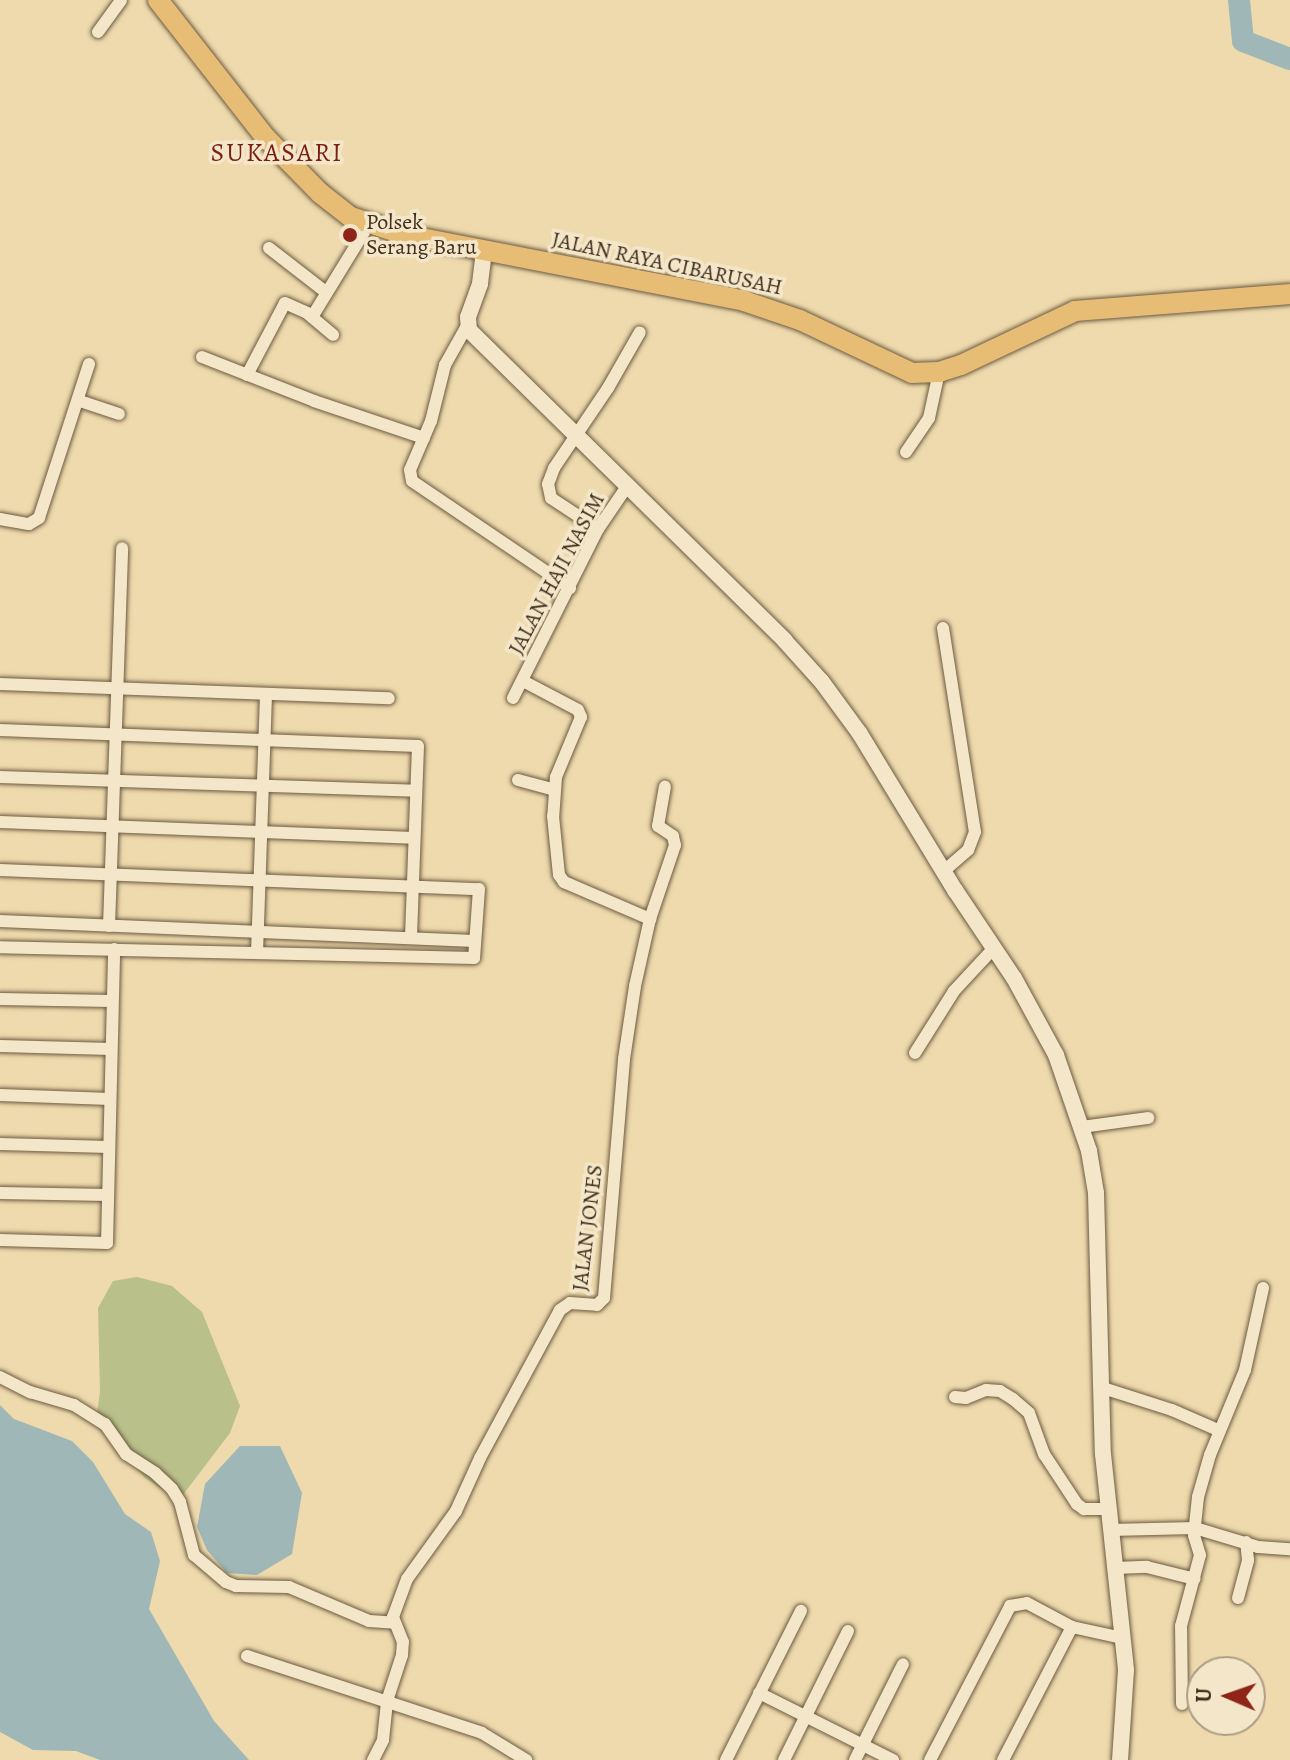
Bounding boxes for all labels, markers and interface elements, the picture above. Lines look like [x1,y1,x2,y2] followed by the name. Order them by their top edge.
[211,137,343,169] district label: SUKASARI
[366,209,477,260] place label: Polsek Serang Baru
[341,226,359,244] marker: Polsek Serang Baru
[549,227,785,301] street label: JALAN RAYA CIBARUSAH
[503,489,611,659] street label: JALAN HAJI NASIM
[567,1163,609,1293] street label: JALAN JONES
[1186,1656,1266,1736] north arrow
[1189,1687,1219,1703] text: U

